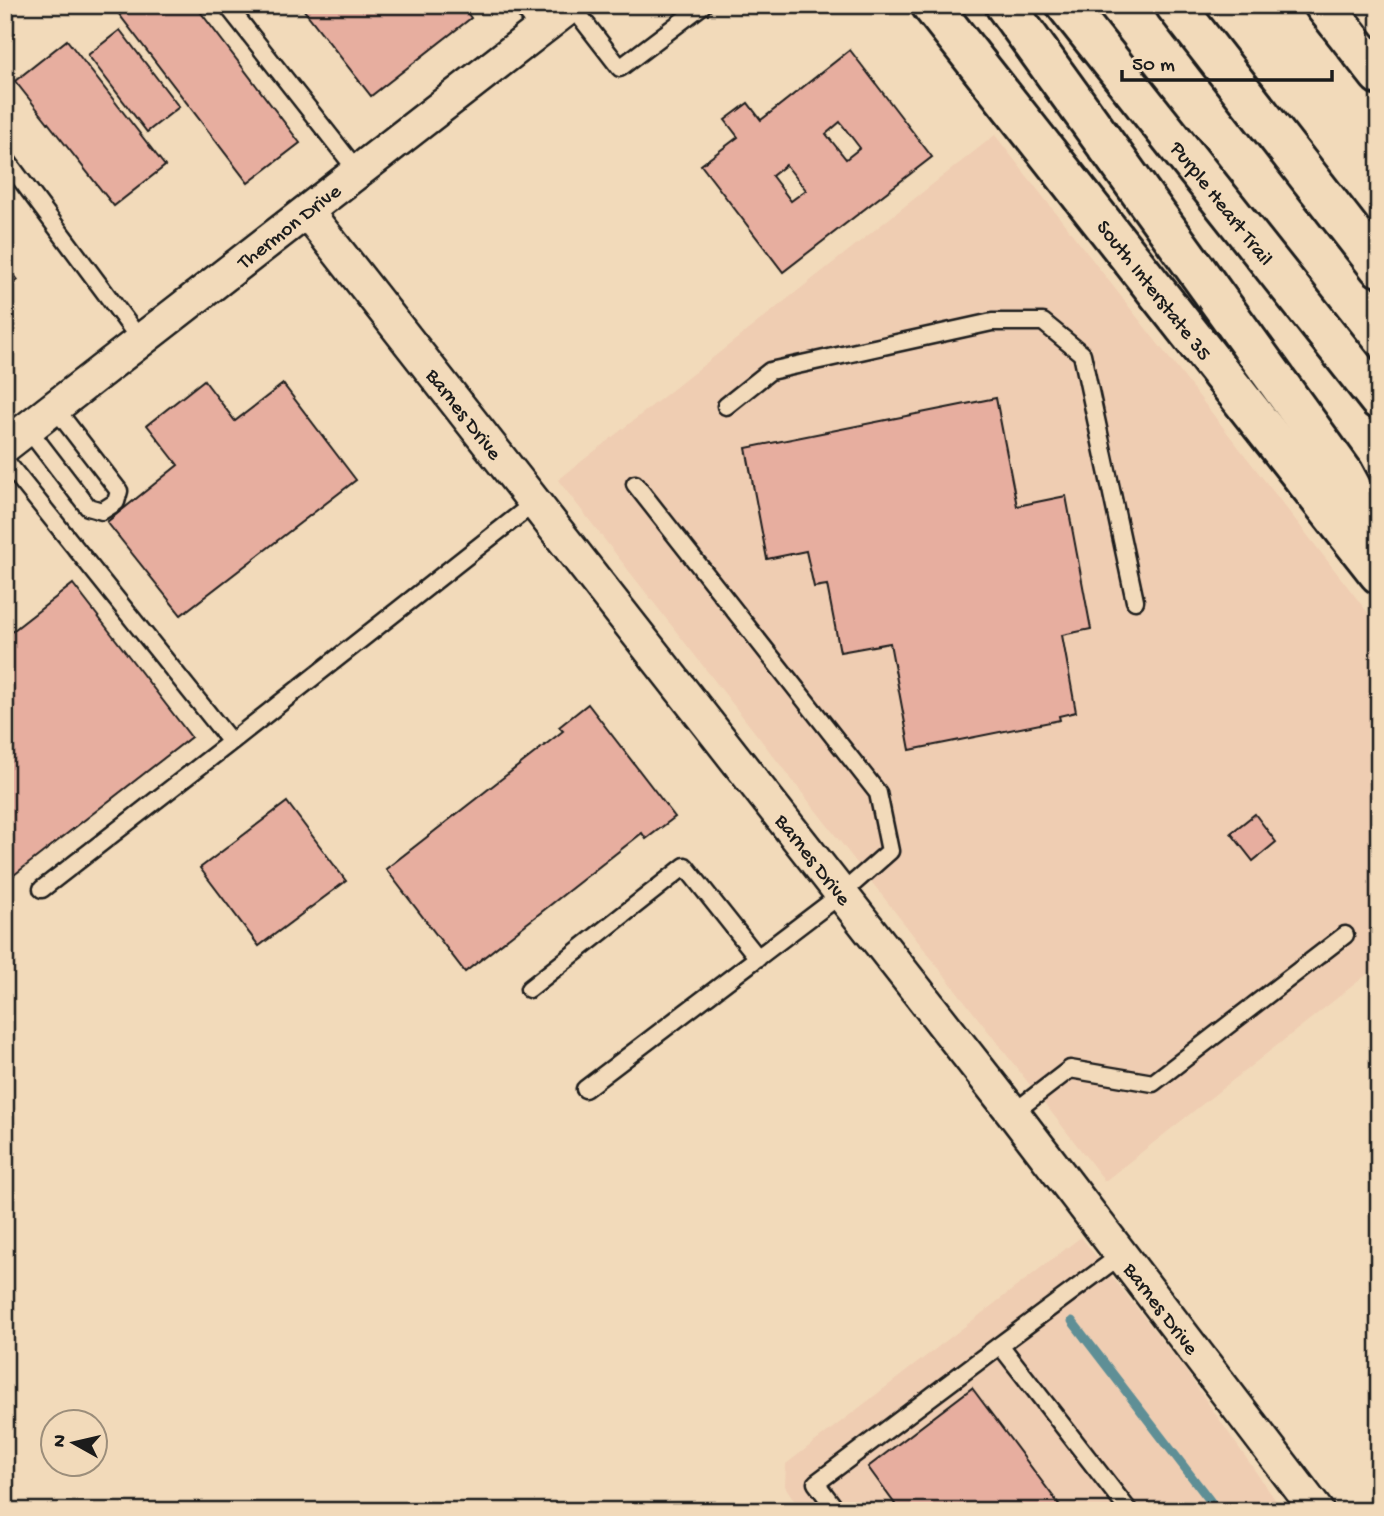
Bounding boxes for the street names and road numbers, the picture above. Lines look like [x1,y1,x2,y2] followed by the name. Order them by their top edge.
[1162,137,1277,272] street label: Purple Heart Trail
[233,180,348,277] street label: Thermon Drive
[1089,216,1215,367] street label: South Interstate 35
[418,364,506,467] street label: Barnes Drive
[767,810,855,913] street label: Barnes Drive
[1115,1258,1203,1362] street label: Barnes Drive

